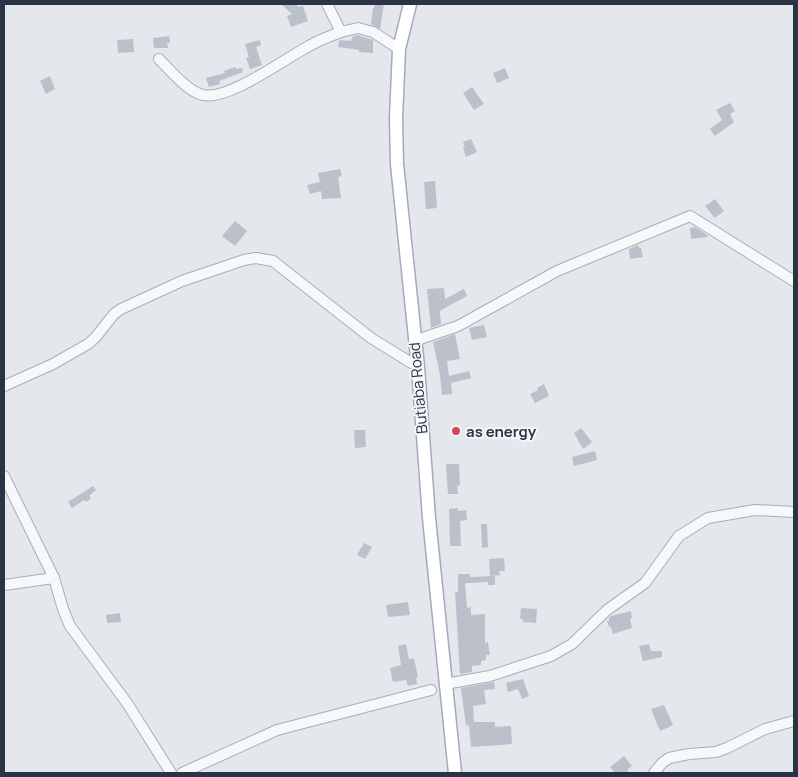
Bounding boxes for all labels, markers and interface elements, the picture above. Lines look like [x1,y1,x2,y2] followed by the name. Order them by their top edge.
[404,341,432,435] street label: Butiaba Road
[466,421,537,442] place label: as energy
[450,425,462,437] marker: as energy

